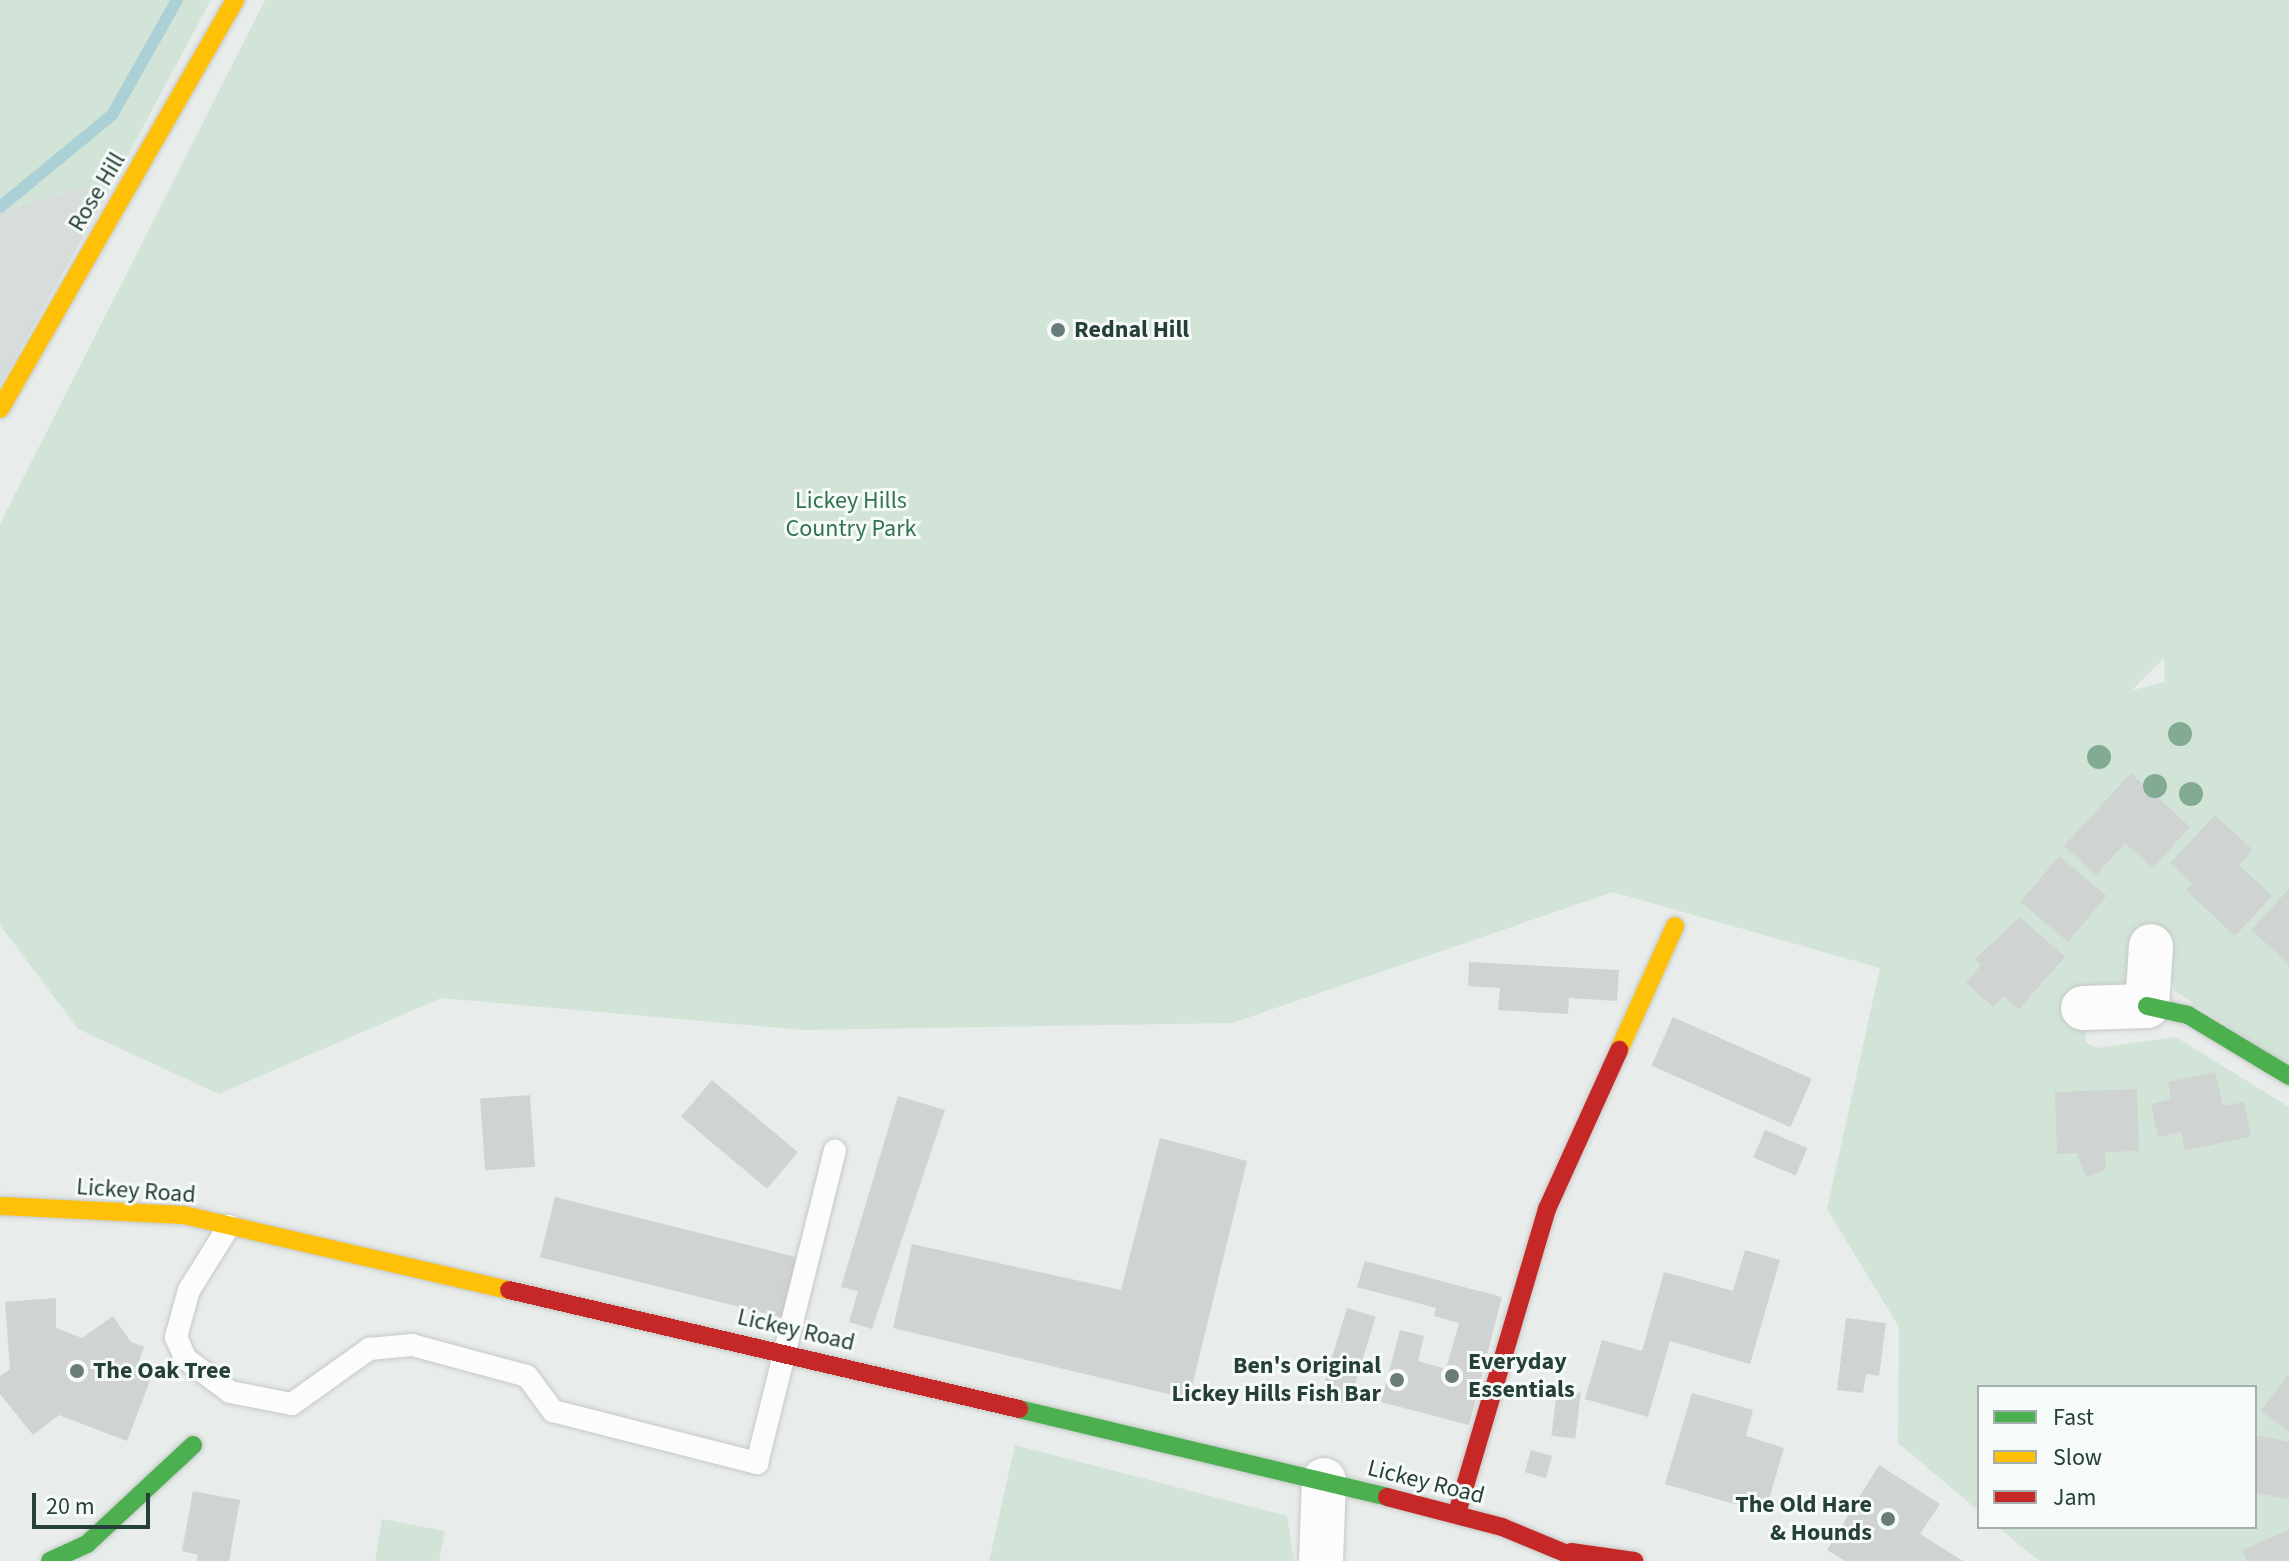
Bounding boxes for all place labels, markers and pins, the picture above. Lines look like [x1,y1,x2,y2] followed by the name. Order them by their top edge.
[1074,316,1189,344] place label: Rednal Hill
[1049,321,1067,339] marker: Rednal Hill
[1468,1348,1575,1404] place label: Everyday Essentials
[1172,1352,1381,1408] place label: Ben's Original Lickey Hills Fish Bar
[93,1357,231,1385] place label: The Oak Tree
[68,1362,86,1380] marker: The Oak Tree
[1443,1367,1461,1385] marker: Everyday Essentials
[1388,1371,1406,1389] marker: Ben's Original Lickey Hills Fish Bar
[1735,1491,1872,1547] place label: The Old Hare & Hounds
[1879,1510,1897,1528] marker: The Old Hare & Hounds

